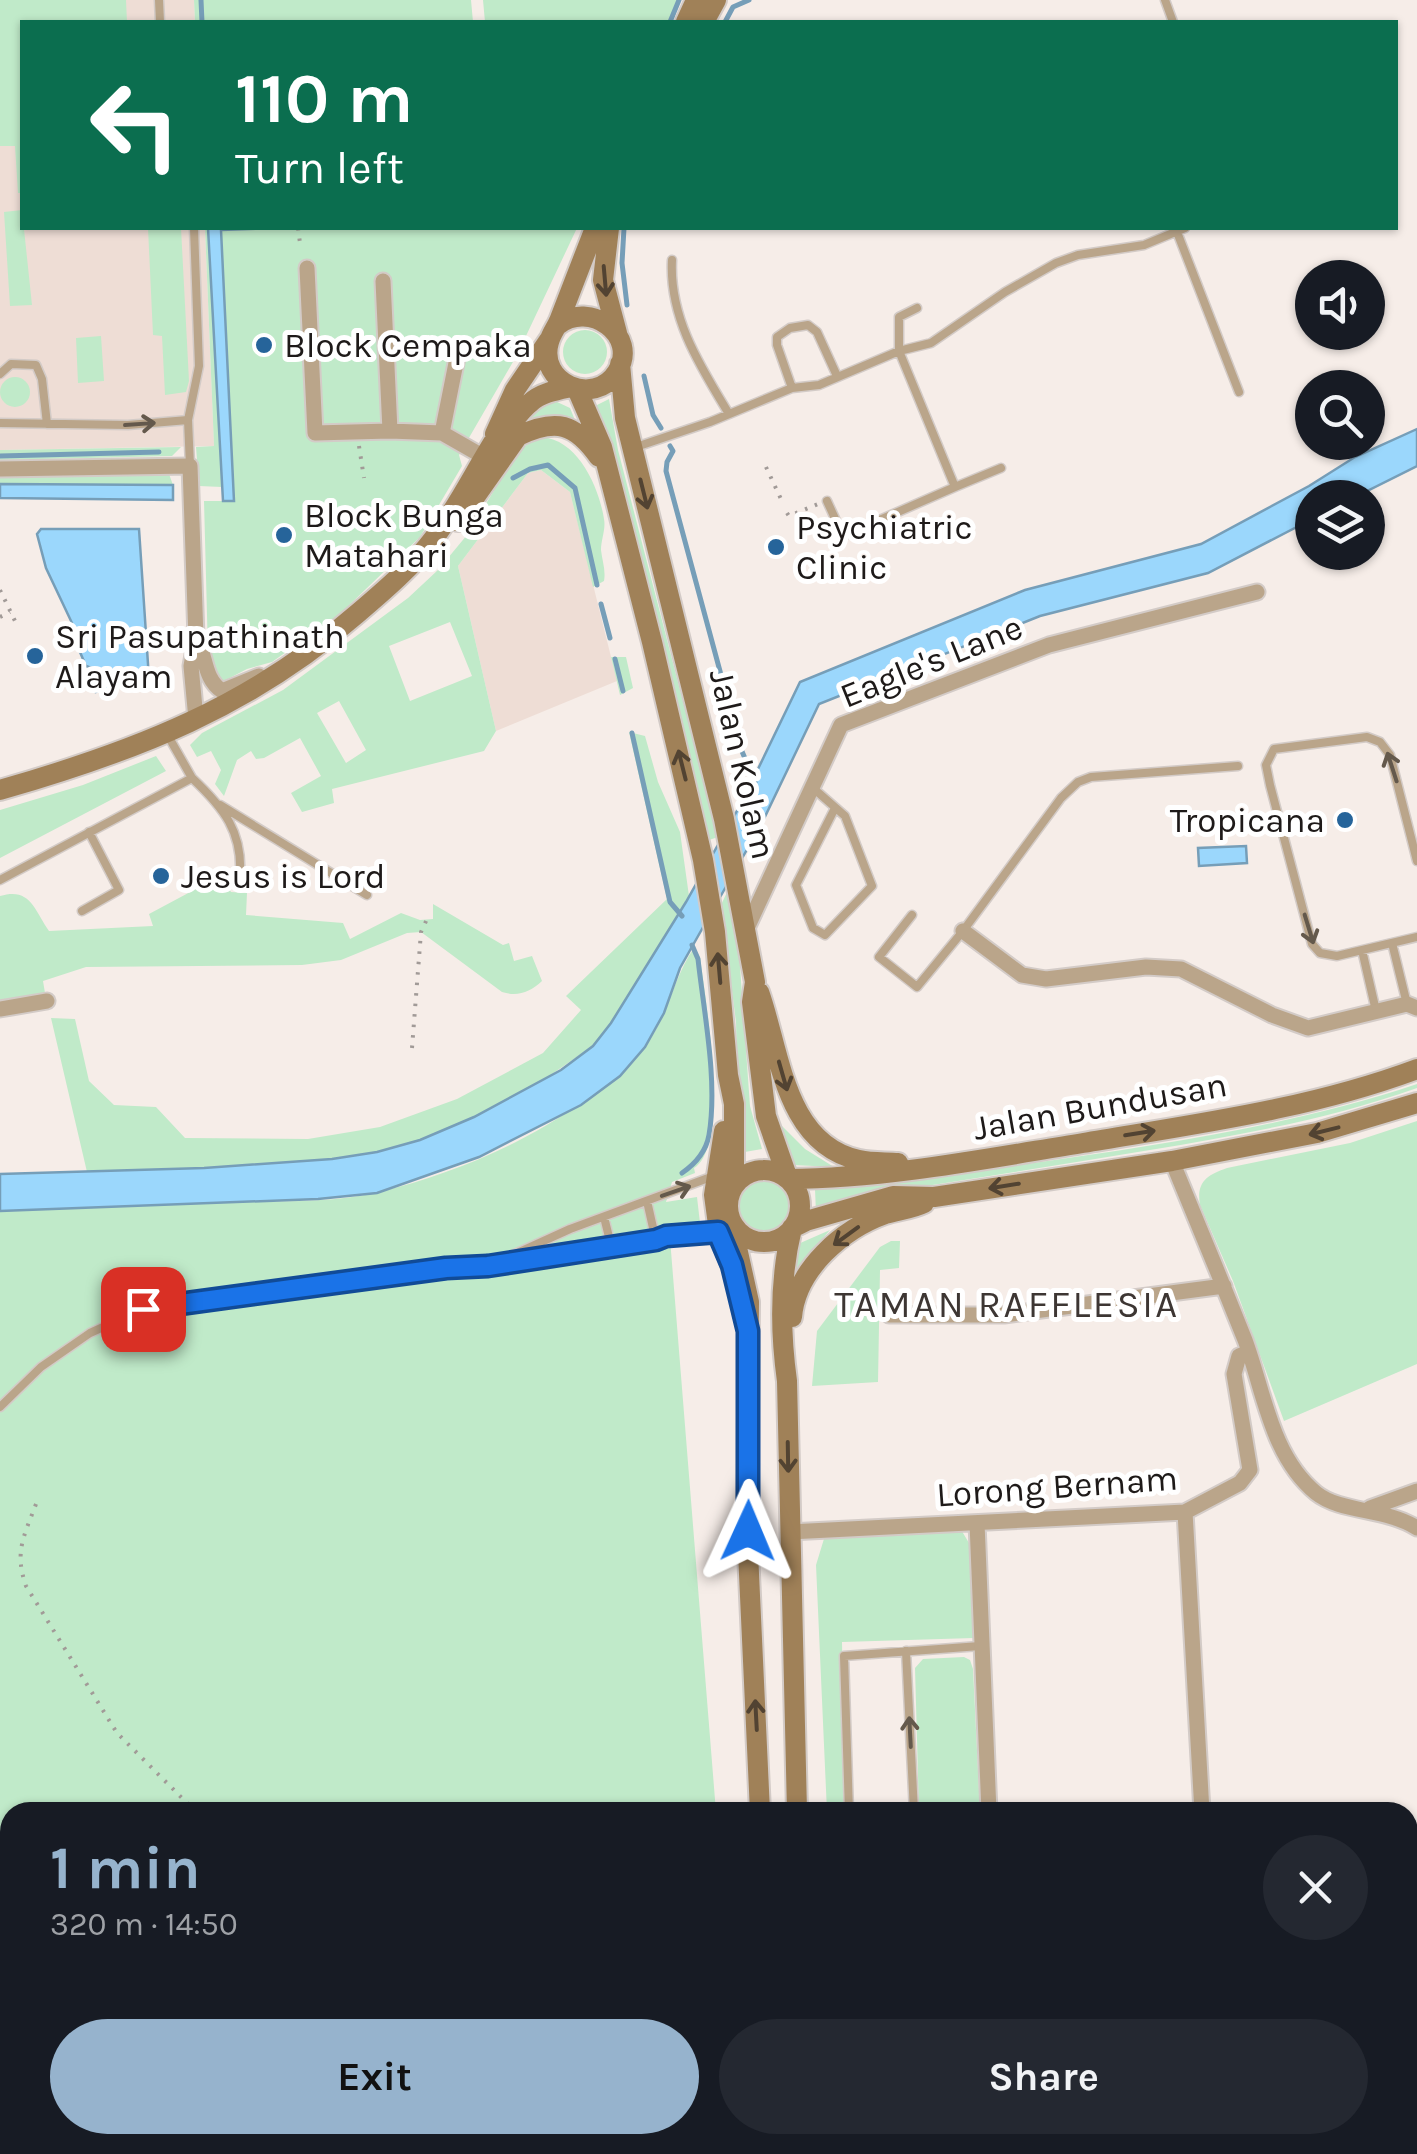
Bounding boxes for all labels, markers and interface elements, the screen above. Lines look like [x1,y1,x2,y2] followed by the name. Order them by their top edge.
[235,58,413,140] text: 110 m
[70,60,200,190] icon: left
[235,142,404,194] text: Turn left
[1295,260,1385,570] map controls
[1295,260,1385,350] button: sound
[596,264,615,296] one-way arrow
[284,325,532,366] place label: Block Cempaka
[253,334,275,356] marker: Block Cempaka
[1295,370,1385,460] button: search
[124,414,156,433] one-way arrow
[635,478,654,509] one-way arrow
[1295,480,1385,570] button: layers
[304,495,504,576] place label: Block Bunga Matahari
[796,507,973,588] place label: Psychiatric Clinic
[273,524,295,546] marker: Block Bunga Matahari
[765,536,787,558] marker: Psychiatric Clinic
[834,606,1028,717] street label: Eagle's Lane
[55,616,345,697] place label: Sri Pasupathinath Alayam
[24,645,46,667] marker: Sri Pasupathinath Alayam
[701,665,784,863] street label: Jalan Kolam
[672,750,690,782] one-way arrow
[1381,752,1399,784] one-way arrow
[1170,800,1325,841] place label: Tropicana
[1334,809,1356,831] marker: Tropicana
[181,856,385,897] place label: Jesus is Lord
[150,865,172,887] marker: Jesus is Lord
[1301,913,1319,945] one-way arrow
[709,953,728,985] one-way arrow
[775,1059,793,1091] one-way arrow
[970,1064,1230,1149] street label: Jalan Bundusan
[1309,1122,1340,1141] one-way arrow
[1123,1123,1156,1142] one-way arrow
[988,1178,1020,1196] one-way arrow
[660,1181,691,1199] one-way arrow
[833,1225,861,1246] one-way arrow
[101,1267,186,1352] pin
[116,1282,171,1337] icon: arrive
[834,1282,1180,1327] district label: TAMAN RAFFLESIA
[778,1440,798,1472] one-way arrow
[935,1458,1179,1515] street label: Lorong Bernam
[696,1479,800,1583] position arrow
[746,1700,765,1732] one-way arrow
[900,1716,919,1748] one-way arrow
[50,1833,201,1903] text: 1 min
[1263,1835,1368,1940] button: close
[50,1906,238,1943] text: 320 m · 14:50
[50,2019,699,2134] button: Exit
[719,2019,1368,2134] button: Share

